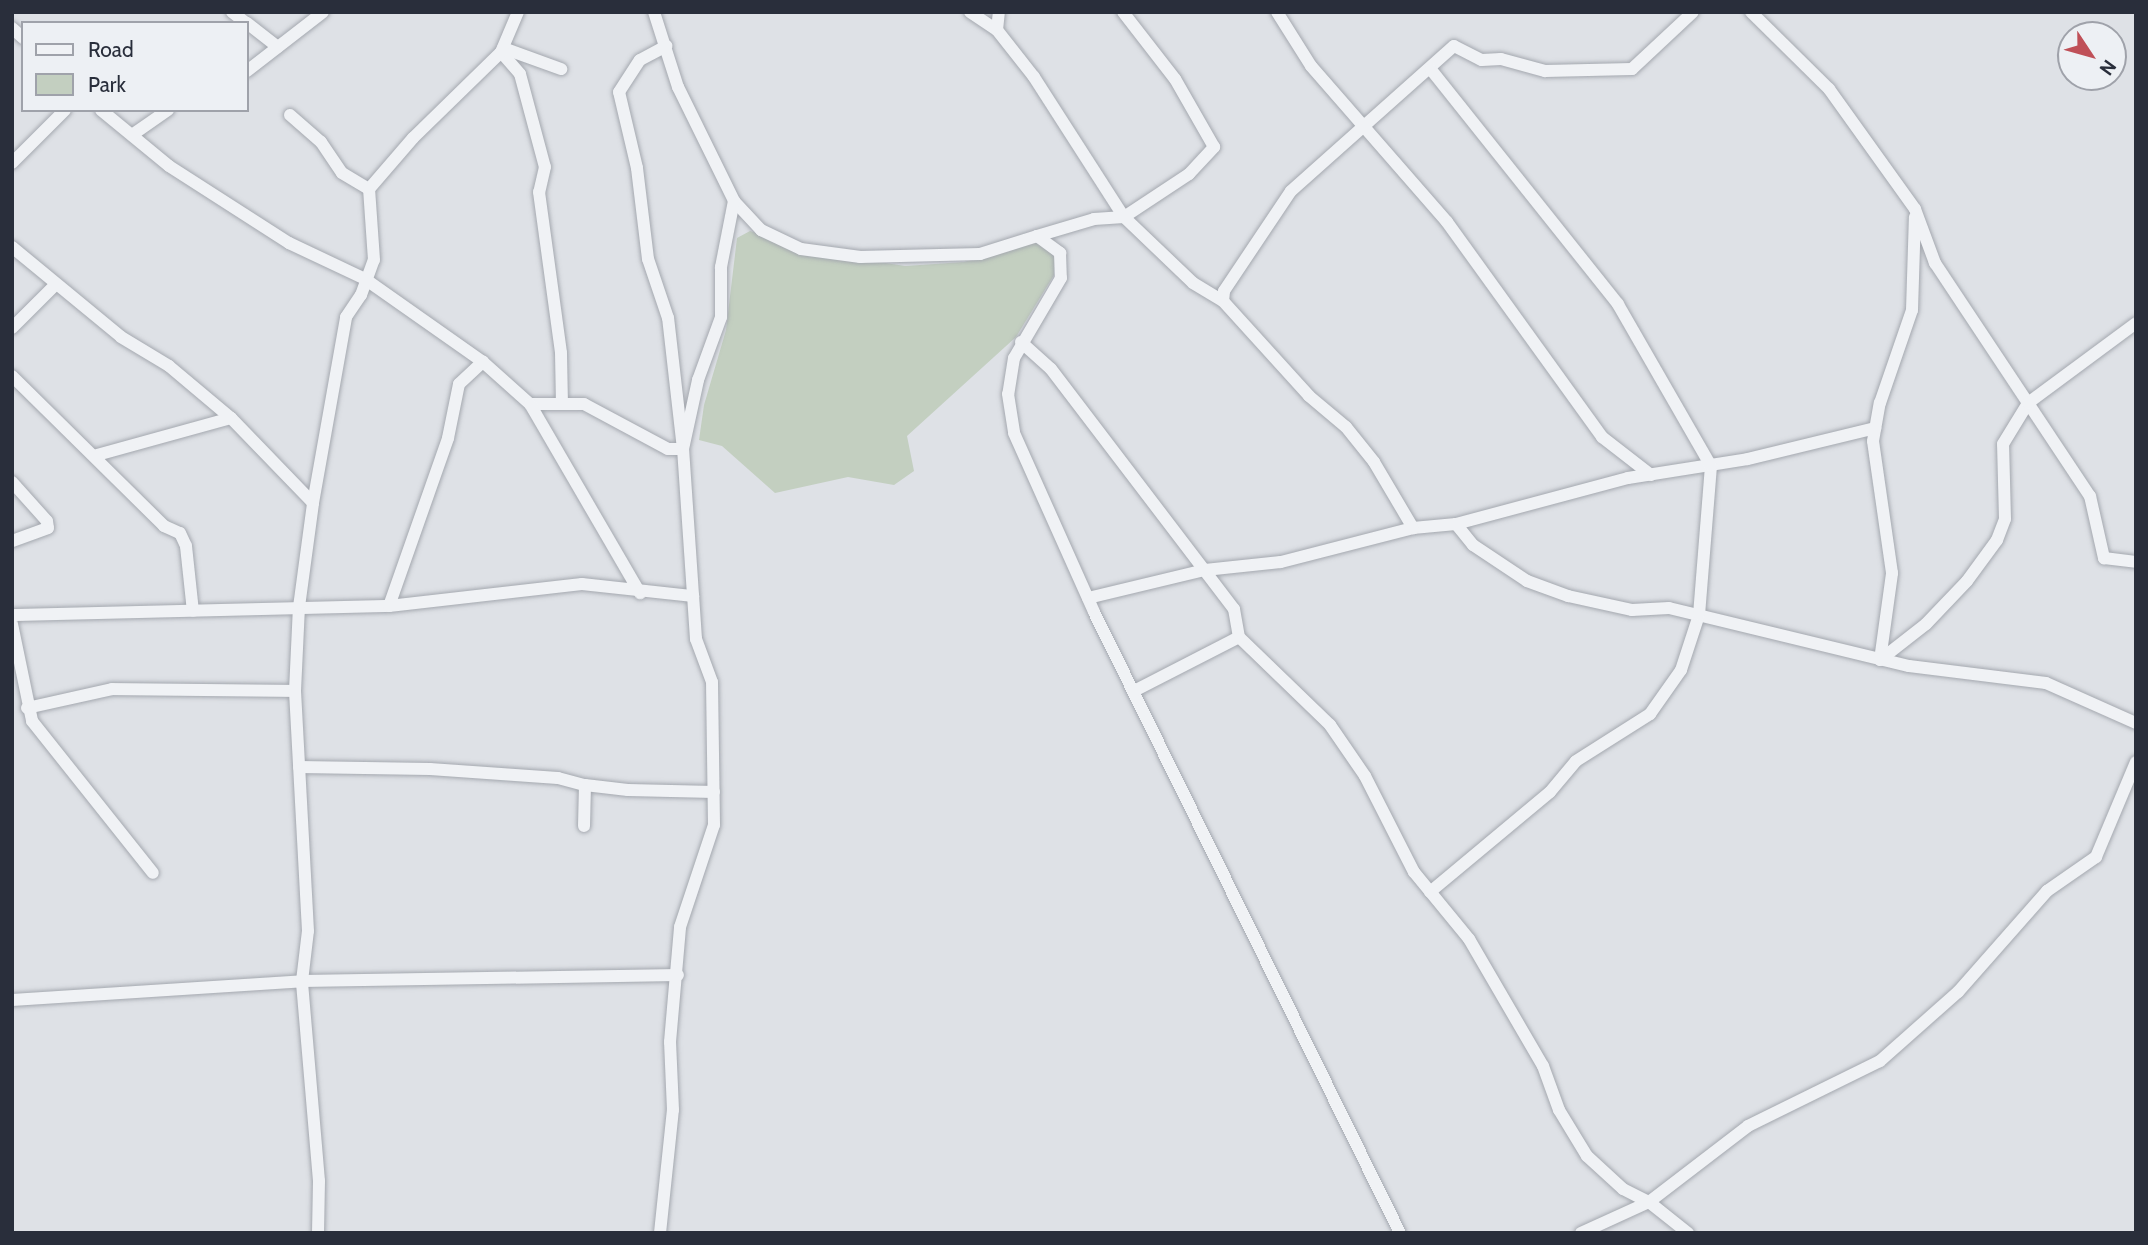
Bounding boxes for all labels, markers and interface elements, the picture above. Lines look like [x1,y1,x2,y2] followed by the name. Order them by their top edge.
[21,21,248,112] legend
[2057,21,2127,91] north arrow
[88,37,134,62] text: Road
[2095,55,2121,80] text: N
[88,72,126,97] text: Park

